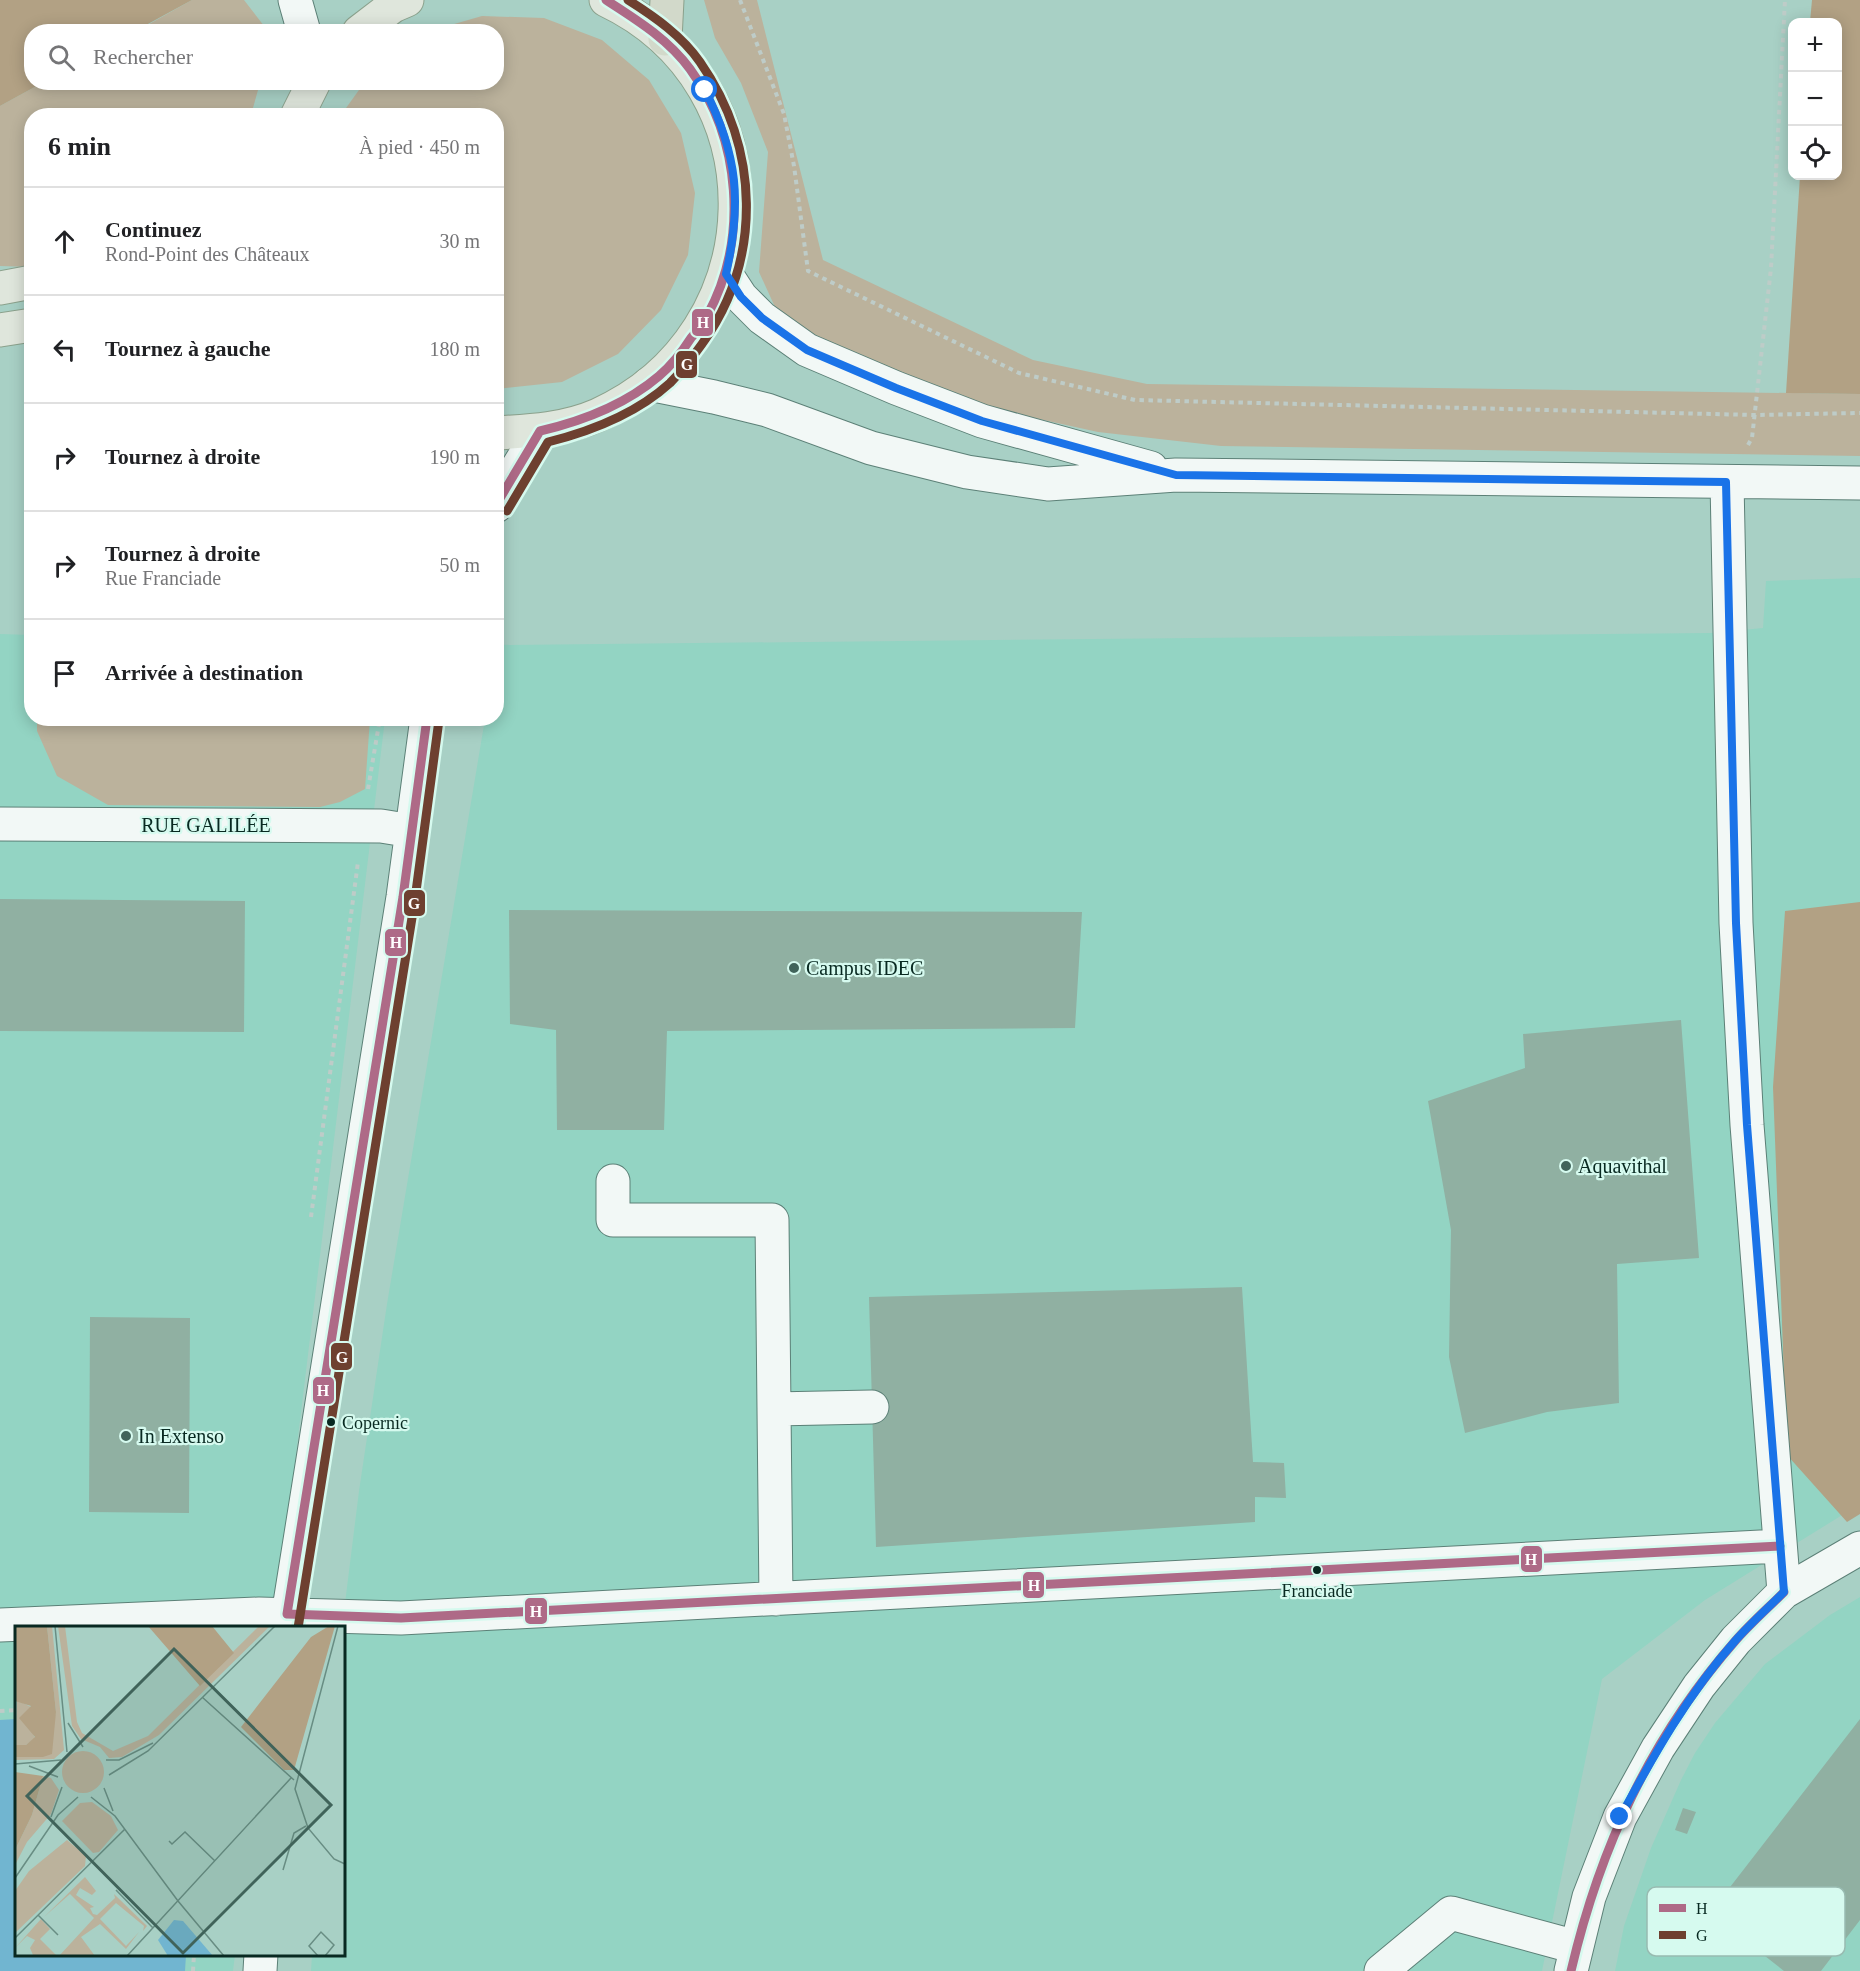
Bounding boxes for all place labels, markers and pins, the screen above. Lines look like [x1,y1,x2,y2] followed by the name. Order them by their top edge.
[806,957,923,980] place label: Campus IDEC
[787,961,801,975] marker: Campus IDEC
[1578,1155,1667,1178] place label: Aquavithal
[1559,1159,1573,1173] marker: Aquavithal
[342,1413,408,1433] place label: Copernic
[325,1416,337,1428] marker: Copernic
[138,1425,224,1447] place label: In Extenso
[119,1429,133,1443] marker: In Extenso
[1311,1564,1323,1576] marker: Franciade
[1282,1581,1352,1601] place label: Franciade

